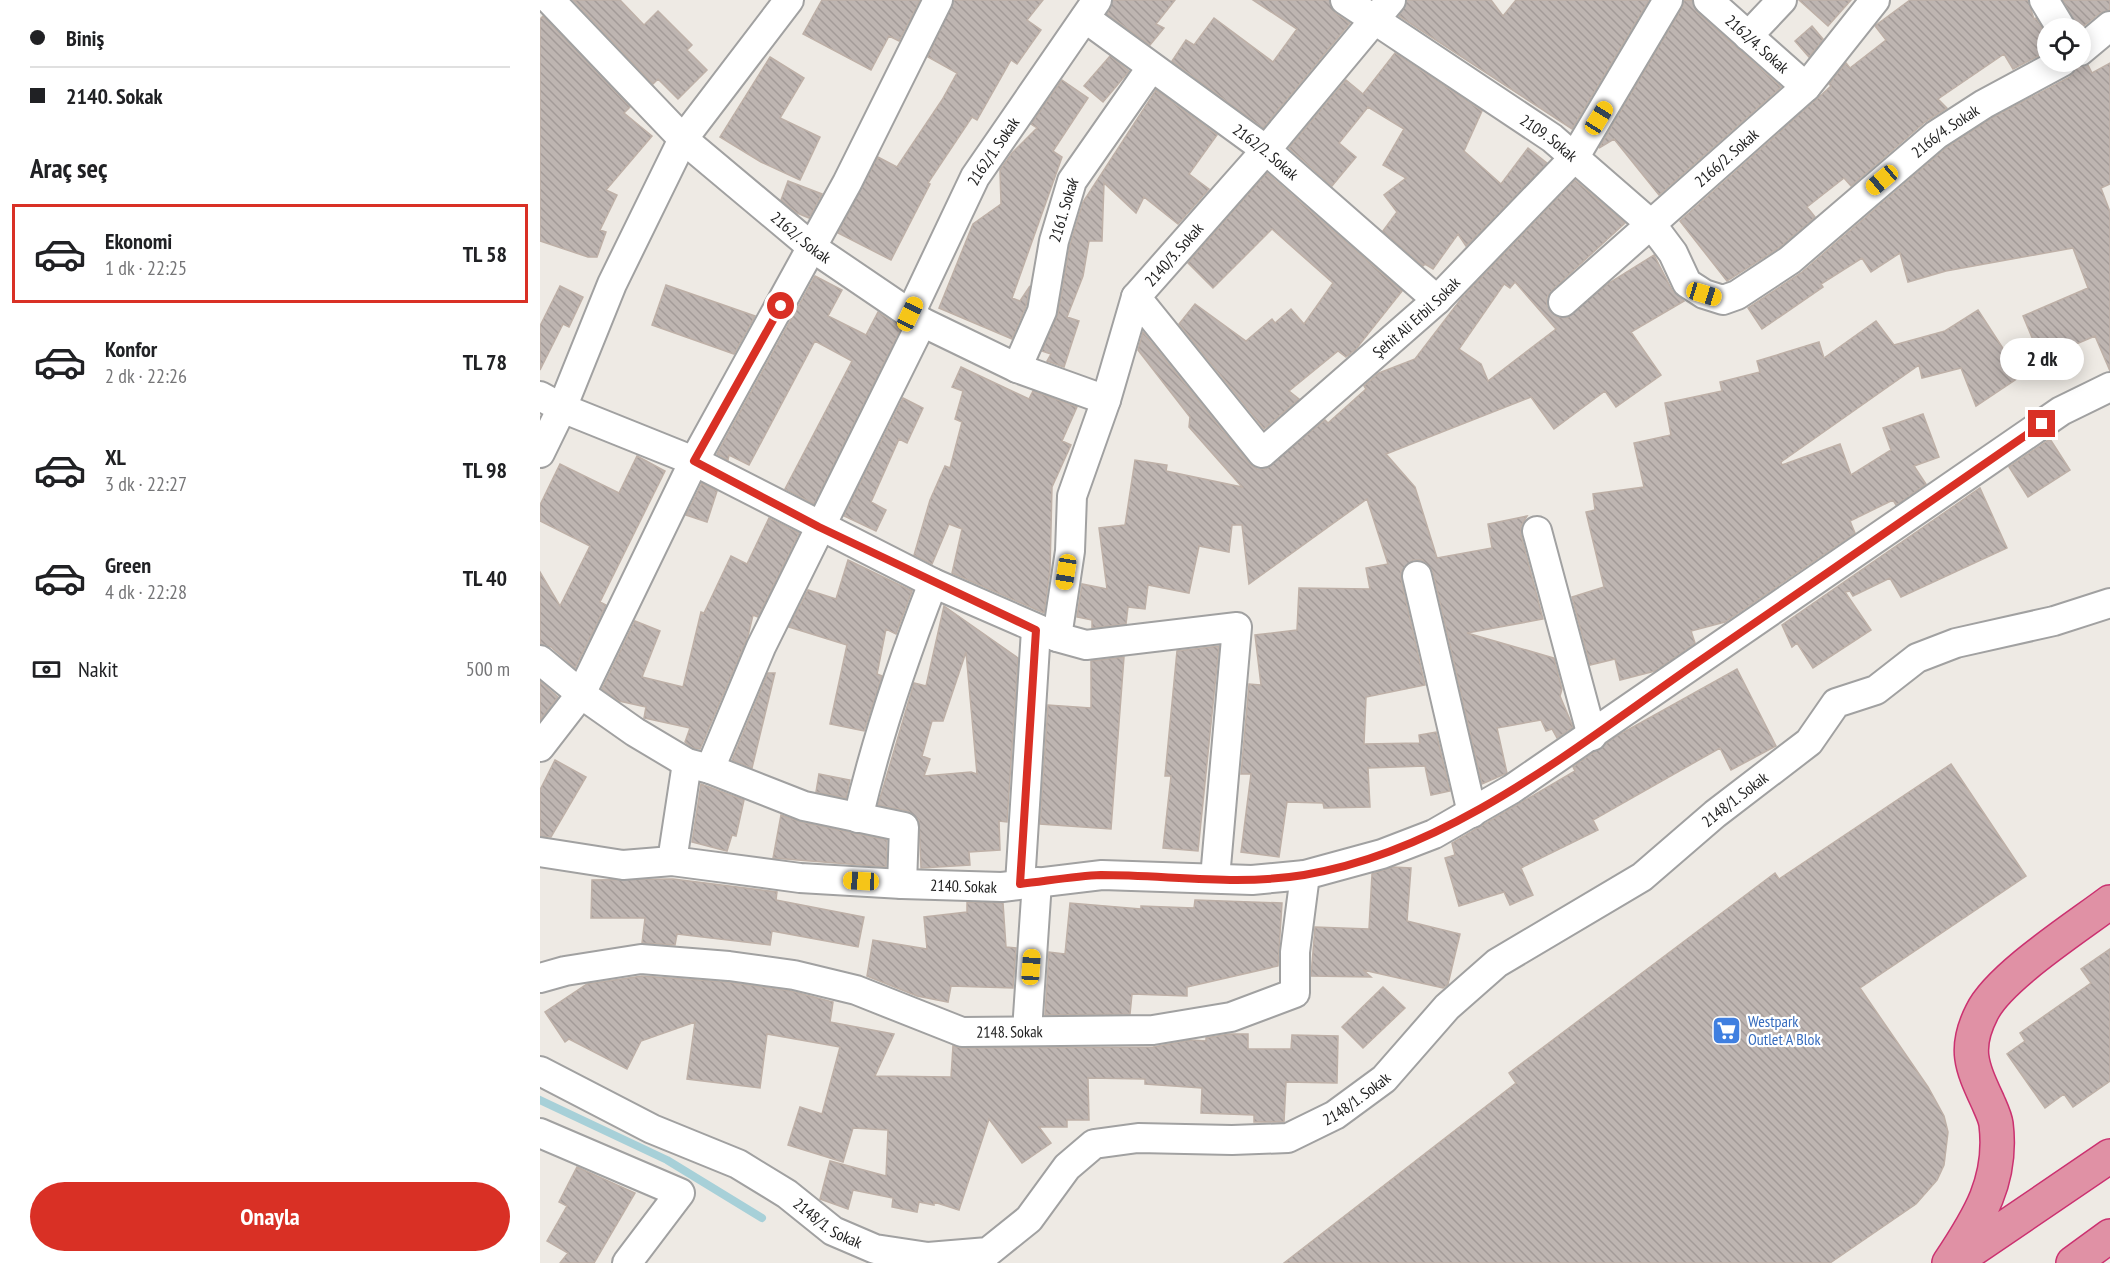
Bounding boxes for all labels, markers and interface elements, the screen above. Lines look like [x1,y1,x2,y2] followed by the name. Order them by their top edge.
[1721,10,1794,78] street label: 2162/4. Sokak
[2037,18,2091,72] map controls
[2037,18,2091,72] button: locate
[66,24,104,52] text: Biniş
[66,82,163,110] text: 2140. Sokak
[1582,98,1616,138] car
[1907,100,1983,162] street label: 2166/4. Sokak
[1516,110,1582,166] street label: 2109. Sokak
[963,113,1024,188] street label: 2162/1. Sokak
[1229,119,1303,185] street label: 2162/2. Sokak
[1690,124,1763,191] street label: 2166/2. Sokak
[30,151,108,185] text: Araç seç
[1862,162,1902,198] car
[1044,172,1083,244] street label: 2161. Sokak
[767,207,836,268] street label: 2162/. Sokak
[1140,218,1208,290] street label: 2140/3. Sokak
[33,227,87,281] icon: car
[105,227,172,255] text: Ekonomi
[463,240,507,268] text: TL 58
[105,255,187,281] text: 1 dk · 22:25
[1368,272,1465,362] street label: Şehit Ali Erbil Sokak
[1684,280,1724,308] car
[767,292,794,319] route start
[894,294,926,334] car
[33,335,87,389] icon: car
[105,335,157,363] text: Konfor
[2000,337,2084,379] callout: 2 dk
[2027,346,2057,372] text: 2 dk
[463,348,507,376] text: TL 78
[105,363,187,389] text: 2 dk · 22:26
[2028,410,2055,437] route end
[33,443,87,497] icon: car
[105,443,126,471] text: XL
[463,456,507,484] text: TL 98
[105,471,187,497] text: 3 dk · 22:27
[33,551,87,605] icon: car
[105,551,151,579] text: Green
[1054,553,1078,591] car
[463,564,507,592] text: TL 40
[105,579,187,605] text: 4 dk · 22:28
[30,653,63,686] icon: cash
[78,655,118,683] text: Nakit
[466,656,510,682] text: 500 m
[1697,767,1772,831] street label: 2148/1. Sokak
[843,871,879,891] car
[930,875,998,897] street label: 2140. Sokak
[1021,948,1041,986] car
[1748,1011,1821,1049] place label: Westpark Outlet A Blok
[1711,1014,1743,1046] supermarket icon: Westpark Outlet A Blok
[976,1021,1044,1042] street label: 2148. Sokak
[1319,1068,1395,1129] street label: 2148/1. Sokak
[30,1182,510,1251] button: Onayla
[790,1193,866,1253] street label: 2148/1. Sokak

